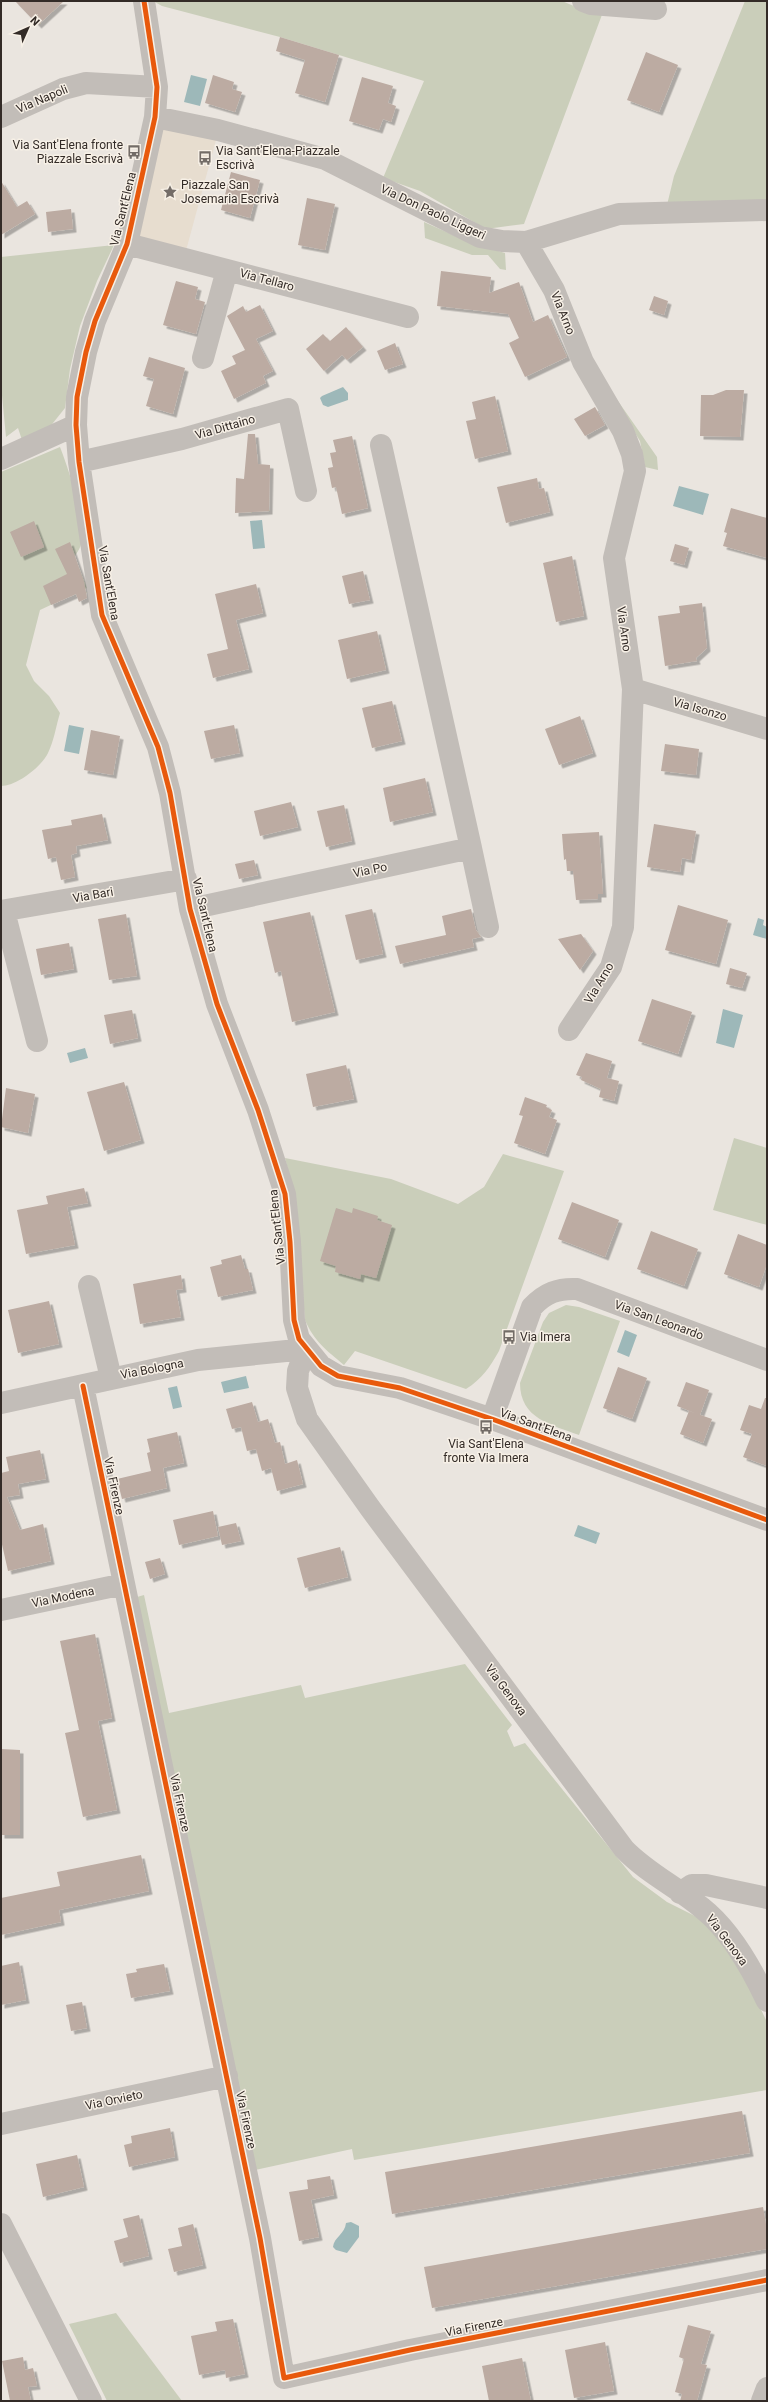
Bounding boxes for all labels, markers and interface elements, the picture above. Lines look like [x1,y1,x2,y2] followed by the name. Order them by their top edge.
[8,8,48,48] north arrow
[27,14,42,29] text: N
[14,82,70,116] street label: Via Napoli
[13,138,123,166] place label: Via Sant'Elena fronte Piazzale Escrivà
[126,144,142,160] bus stop icon: Via Sant'Elena fronte Piazzale Escrivà
[216,144,340,172] place label: Via Sant'Elena-Piazzale Escrivà
[197,150,213,166] bus stop icon: Via Sant'Elena-Piazzale Escrivà
[107,171,139,247] street label: Via Sant'Elena
[181,178,279,206] place label: Piazzale San Josemaria Escrivà
[378,182,488,243] street label: Via Don Paolo Liggeri
[162,184,178,200] place icon: Piazzale San Josemaria Escrivà
[238,266,296,294] street label: Via Tellaro
[548,289,578,337] street label: Via Arno
[193,412,257,442] street label: Via Dittaino
[96,545,122,621] street label: Via Sant'Elena
[614,606,634,653] street label: Via Arno
[671,695,729,723] street label: Via Isonzo
[352,860,388,880] street label: Via Po
[190,877,220,953] street label: Via Sant'Elena
[72,885,115,905] street label: Via Bari
[581,960,617,1006] street label: Via Arno
[266,1189,288,1265] street label: Via Sant'Elena
[613,1297,706,1343] street label: Via San Leonardo
[501,1329,517,1345] bus stop icon: Via Imera
[520,1330,571,1344] place label: Via Imera
[119,1356,185,1382] street label: Via Bologna
[498,1405,574,1445] street label: Via Sant'Elena
[478,1419,494,1435] bus stop icon: Via Sant'Elena fronte Via Imera
[443,1437,529,1465] place label: Via Sant'Elena fronte Via Imera
[101,1456,127,1516] street label: Via Firenze
[30,1584,96,1610] street label: Via Modena
[482,1662,530,1718] street label: Via Genova
[167,1773,193,1833] street label: Via Firenze
[703,1912,751,1968] street label: Via Genova
[84,2087,144,2113] street label: Via Orvieto
[233,2090,259,2150] street label: Via Firenze
[444,2315,504,2339] street label: Via Firenze

